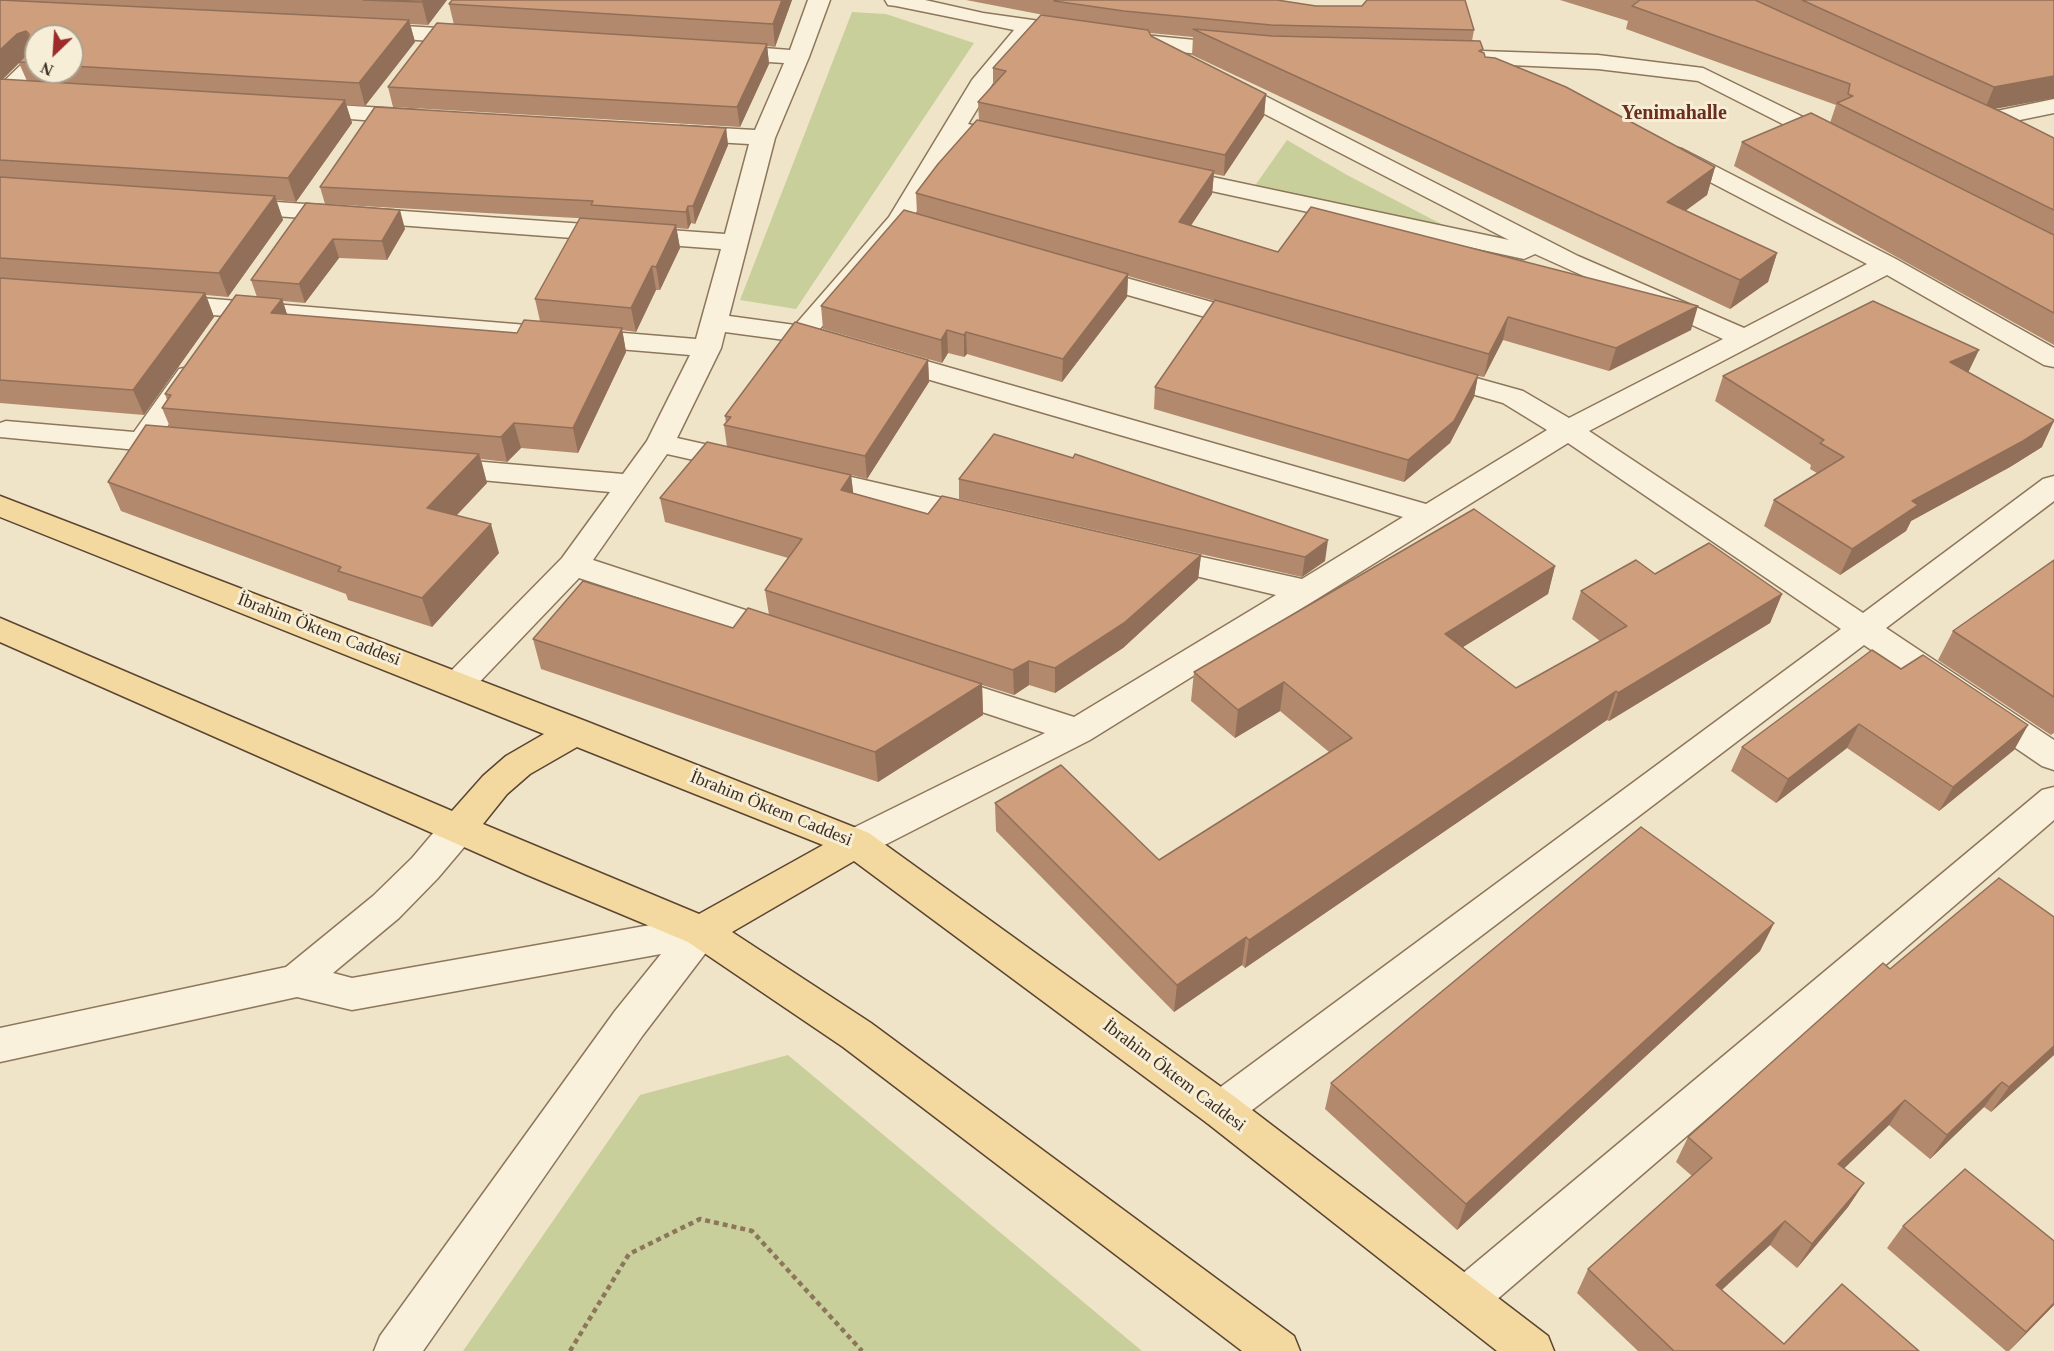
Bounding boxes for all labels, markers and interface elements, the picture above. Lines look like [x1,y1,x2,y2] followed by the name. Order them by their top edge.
[24,24,84,84] north arrow
[38,59,56,79] text: N
[1621,102,1727,126] district label: Yenimahalle
[234,589,404,671] street label: İbrahim Öktem Caddesi
[687,767,855,851] street label: İbrahim Öktem Caddesi
[1098,1015,1250,1137] street label: İbrahim Öktem Caddesi

